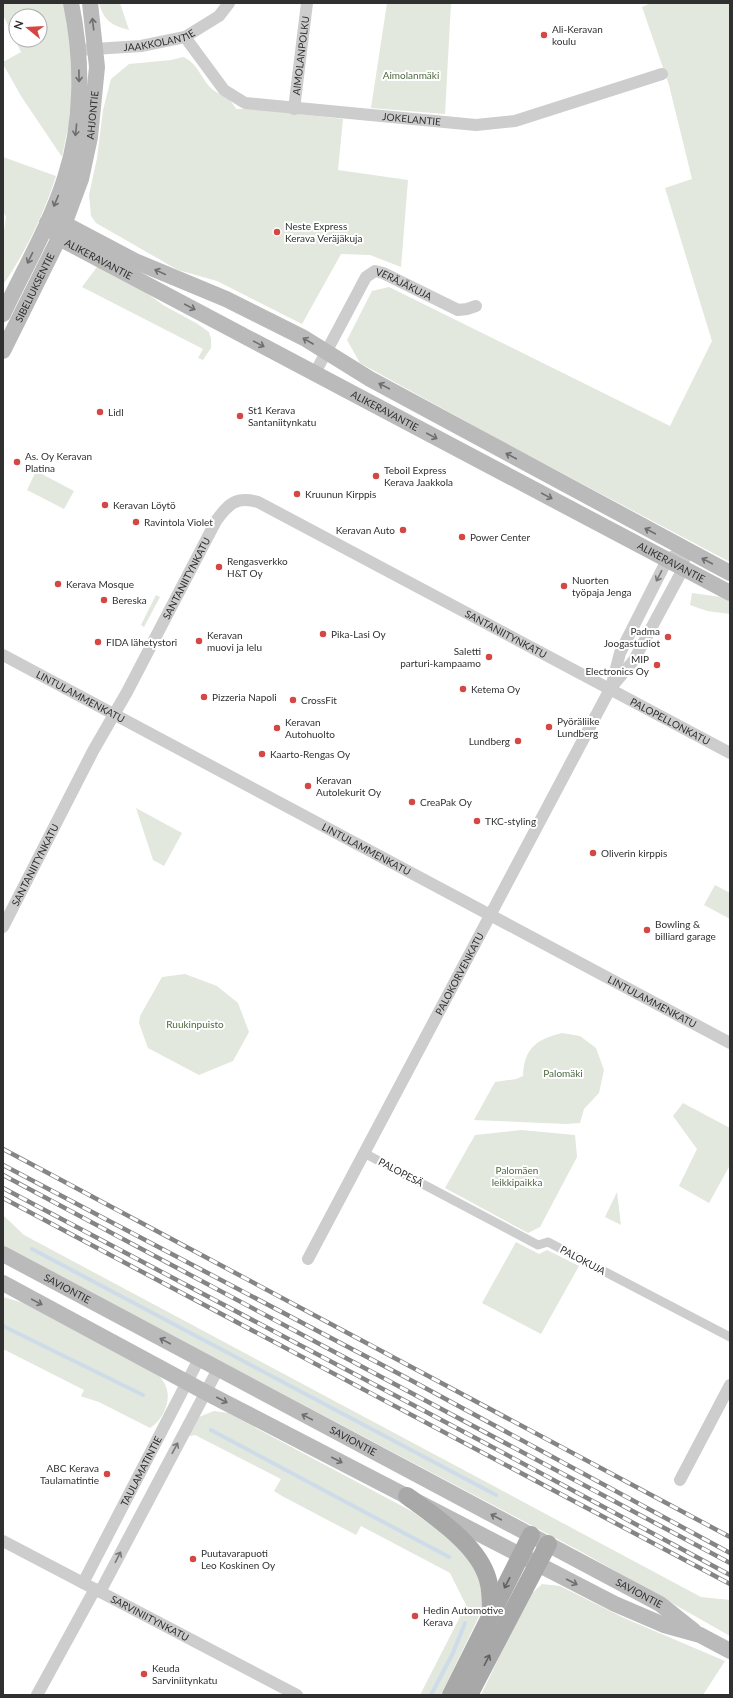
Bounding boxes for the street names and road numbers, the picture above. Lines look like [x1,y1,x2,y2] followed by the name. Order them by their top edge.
[290,15,311,96] street label: AIMOLANPOLKU
[123,26,197,53] street label: JAAKKOLANTIE
[84,90,101,140] street label: AHJONTIE
[382,110,442,128] street label: JOKELANTIE
[63,236,135,282] street label: ALIKERAVANTIE
[12,251,57,324] street label: SIBELIUKSENTIE
[374,265,434,302] street label: VERÄJÄKUJA
[349,388,421,433] street label: ALIKERAVANTIE
[160,535,212,621] street label: SANTANIITYNKATU
[635,539,707,585] street label: ALIKERAVANTIE
[463,607,549,660] street label: SANTANIITYNKATU
[34,668,127,725] street label: LINTULAMMENKATU
[628,695,712,747] street label: PALOPELLONKATU
[320,820,413,878] street label: LINTULAMMENKATU
[9,822,61,908] street label: SANTANIITYNKATU
[432,930,486,1017] street label: PALOKORVENKATU
[606,973,699,1030] street label: LINTULAMMENKATU
[377,1155,426,1189] street label: PALOPESÄ
[558,1243,608,1277] street label: PALOKUJA
[42,1271,93,1306] street label: SAVIONTIE
[328,1423,379,1458] street label: SAVIONTIE
[118,1434,164,1508] street label: TAULAMATINTIE
[614,1576,665,1610] street label: SAVIONTIE
[109,1593,191,1643] street label: SARVINIITYNKATU

